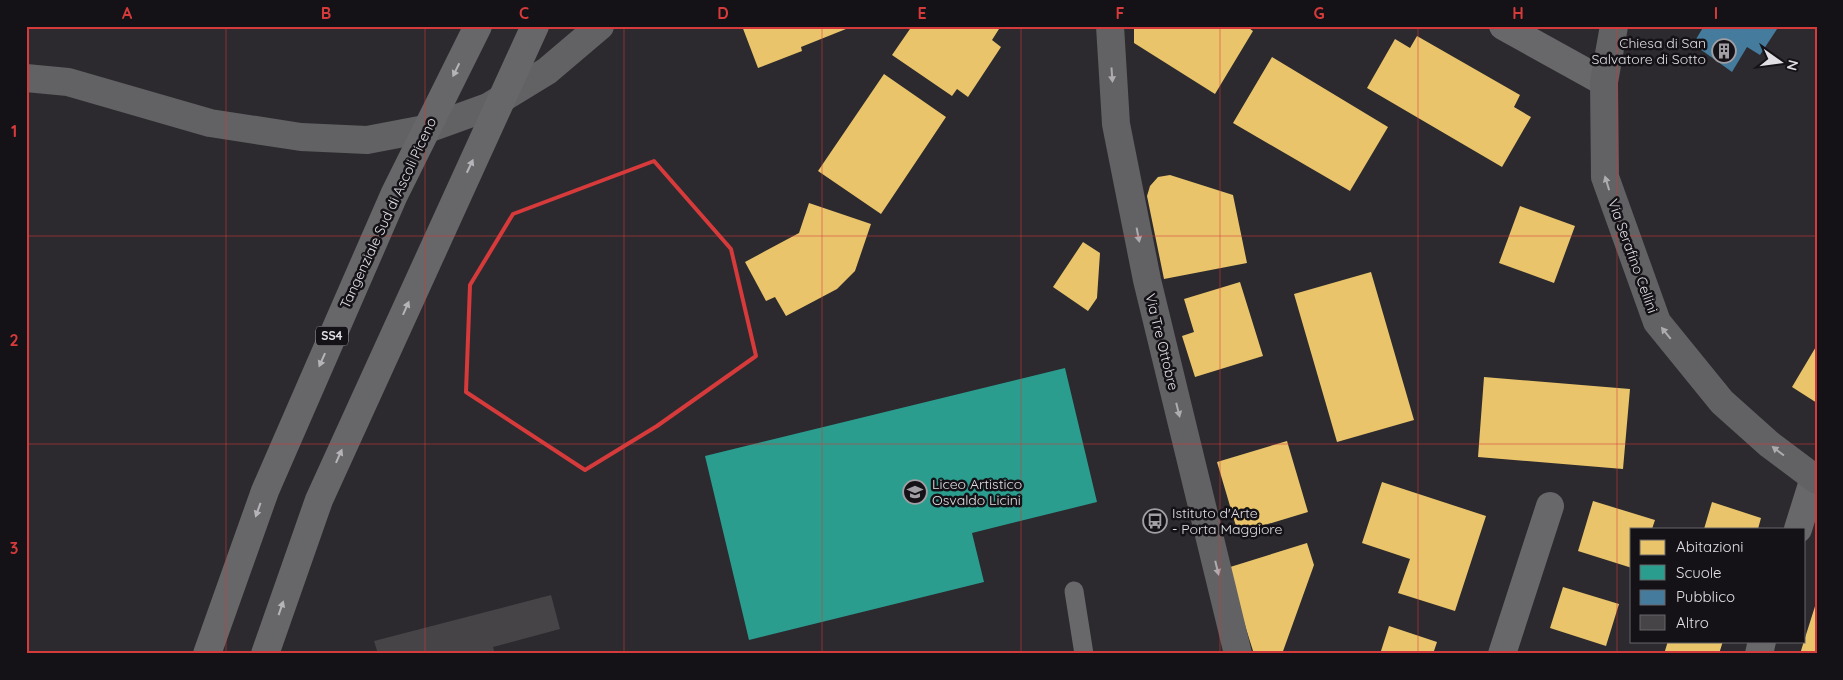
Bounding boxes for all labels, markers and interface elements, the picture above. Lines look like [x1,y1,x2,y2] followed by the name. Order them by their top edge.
[122,3,133,23] text: A
[321,3,331,23] text: B
[519,3,529,23] text: C
[717,3,729,23] text: D
[917,3,927,23] text: E
[1116,3,1125,23] text: F
[1313,3,1325,23] text: G
[1512,3,1524,23] text: H
[1714,3,1718,23] text: I
[1591,34,1706,68] place label: Chiesa di San Salvatore di Sotto
[1711,38,1737,64] building icon: Chiesa di San Salvatore di Sotto
[1756,38,1806,88] north arrow
[1783,58,1803,72] text: N
[452,63,460,77] one-way arrow
[1108,67,1116,83] one-way arrow
[336,115,440,311] street label: Tangenziale Sud di Ascoli Piceno
[11,121,17,141] text: 1
[465,159,474,174] one-way arrow
[1603,175,1611,190] one-way arrow
[1604,197,1662,315] street label: Via Serafino Cellini
[1134,227,1142,243] one-way arrow
[1141,292,1183,392] street label: Via Tre Ottobre
[402,301,410,315] one-way arrow
[316,326,348,346] road number: SS4
[1661,327,1672,340] one-way arrow
[9,330,19,350] text: 2
[317,353,325,367] one-way arrow
[1175,403,1183,418] one-way arrow
[1771,446,1785,456] one-way arrow
[335,449,343,463] one-way arrow
[932,475,1022,509] place label: Liceo Artistico Osvaldo Licini
[902,479,928,505] school or university icon: Liceo Artistico Osvaldo Licini
[254,503,262,518] one-way arrow
[1172,504,1282,538] place label: Istituto d'Arte - Porta Maggiore
[1142,508,1168,534] bus stop icon: Istituto d'Arte - Porta Maggiore
[1630,528,1806,642] legend
[1676,537,1744,556] text: Abitazioni
[10,538,18,558] text: 3
[1213,561,1221,576] one-way arrow
[1676,563,1722,582] text: Scuole
[1676,587,1735,606] text: Pubblico
[277,600,285,615] one-way arrow
[1676,613,1709,632] text: Altro

